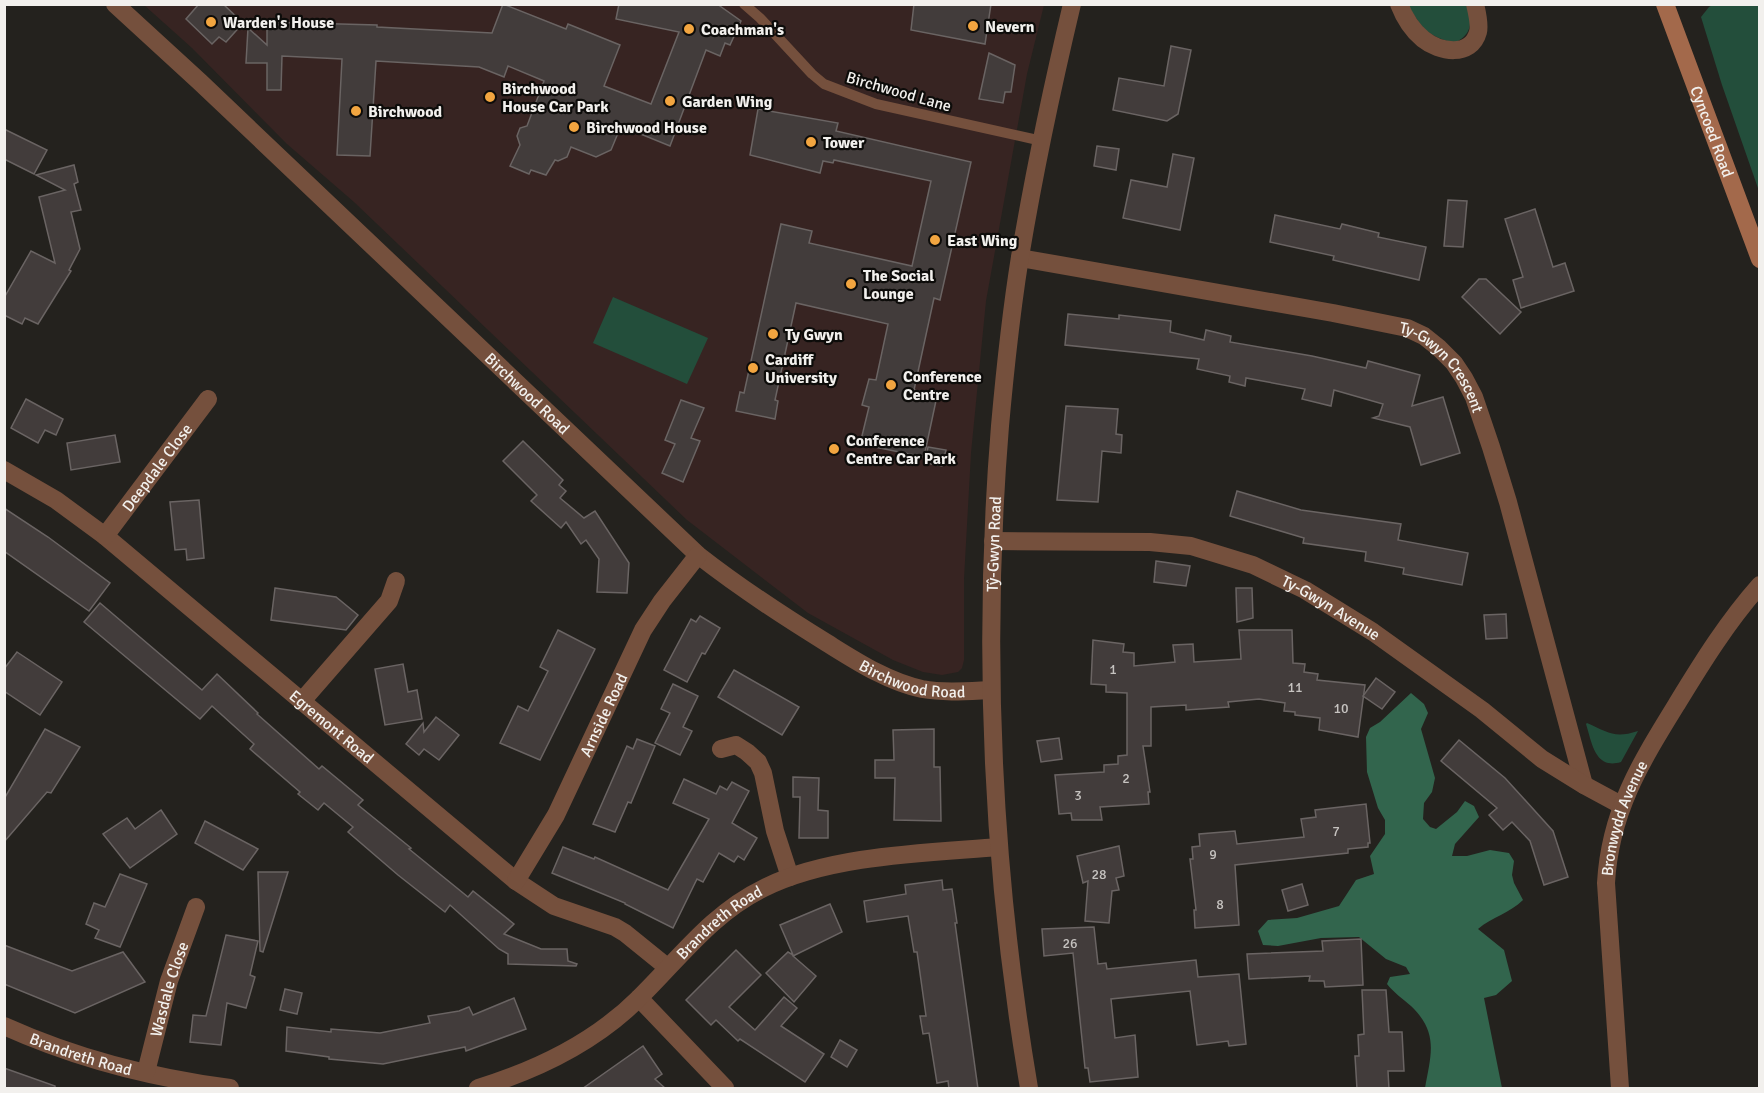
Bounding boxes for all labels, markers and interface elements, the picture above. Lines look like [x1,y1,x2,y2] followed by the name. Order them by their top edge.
[223,13,334,33] place label: Warden's House
[204,15,218,29] marker: Warden's House
[985,17,1035,37] place label: Nevern
[966,19,980,33] marker: Nevern
[701,20,784,40] place label: Coachman's
[682,22,696,36] marker: Coachman's
[844,67,954,117] street label: Birchwood Lane
[502,79,609,117] place label: Birchwood House Car Park
[1685,83,1738,180] street label: Cyncoed Road
[483,90,497,104] marker: Birchwood House Car Park
[682,92,773,112] place label: Garden Wing
[663,94,677,108] marker: Garden Wing
[368,102,443,122] place label: Birchwood
[349,104,363,118] marker: Birchwood
[586,118,707,138] place label: Birchwood House
[567,120,581,134] marker: Birchwood House
[823,133,865,153] place label: Tower
[804,135,818,149] marker: Tower
[947,231,1018,251] place label: East Wing
[928,233,942,247] marker: East Wing
[863,266,934,304] place label: The Social Lounge
[844,277,858,291] marker: The Social Lounge
[1398,318,1488,416] street label: Ty-Gwyn Crescent
[785,325,843,345] place label: Ty Gwyn
[766,327,780,341] marker: Ty Gwyn
[480,349,574,439] street label: Birchwood Road
[765,350,837,388] place label: Cardiff University
[746,361,760,375] marker: Cardiff University
[903,367,982,405] place label: Conference Centre
[884,378,898,392] marker: Conference Centre
[118,420,197,516] street label: Deepdale Close
[846,431,956,469] place label: Conference Centre Car Park
[827,442,841,456] marker: Conference Centre Car Park
[983,496,1006,592] street label: Tŷ-Gwyn Road
[1278,571,1384,645] street label: Ty-Gwyn Avenue
[855,656,966,702] street label: Birchwood Road
[1109,661,1117,678] house number: 1
[576,670,632,760] street label: Arnside Road
[1287,679,1303,696] house number: 11
[285,686,378,768] street label: Egremont Road
[1333,700,1349,717] house number: 10
[1597,757,1653,877] street label: Bronwydd Avenue
[1122,770,1130,787] house number: 2
[1074,787,1082,804] house number: 3
[1332,823,1340,840] house number: 7
[1209,846,1217,863] house number: 9
[1091,866,1107,883] house number: 28
[672,882,766,964] street label: Brandreth Road
[1216,896,1224,913] house number: 8
[1062,935,1078,952] house number: 26
[146,939,194,1039] street label: Wasdale Close
[27,1029,134,1080] street label: Brandreth Road

